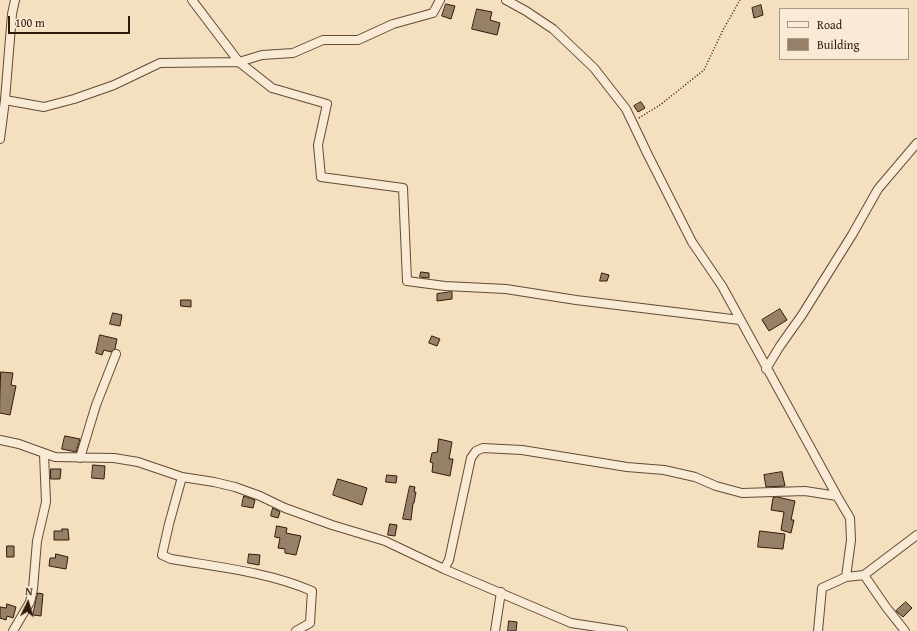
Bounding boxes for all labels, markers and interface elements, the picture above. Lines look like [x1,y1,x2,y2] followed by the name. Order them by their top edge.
[10,8,132,34] scale bar
[779,8,909,60] legend
[15,14,45,31] text: 100 m
[817,16,842,33] text: Road
[817,36,860,53] text: Building
[8,583,48,623] north arrow
[25,583,33,599] text: N

